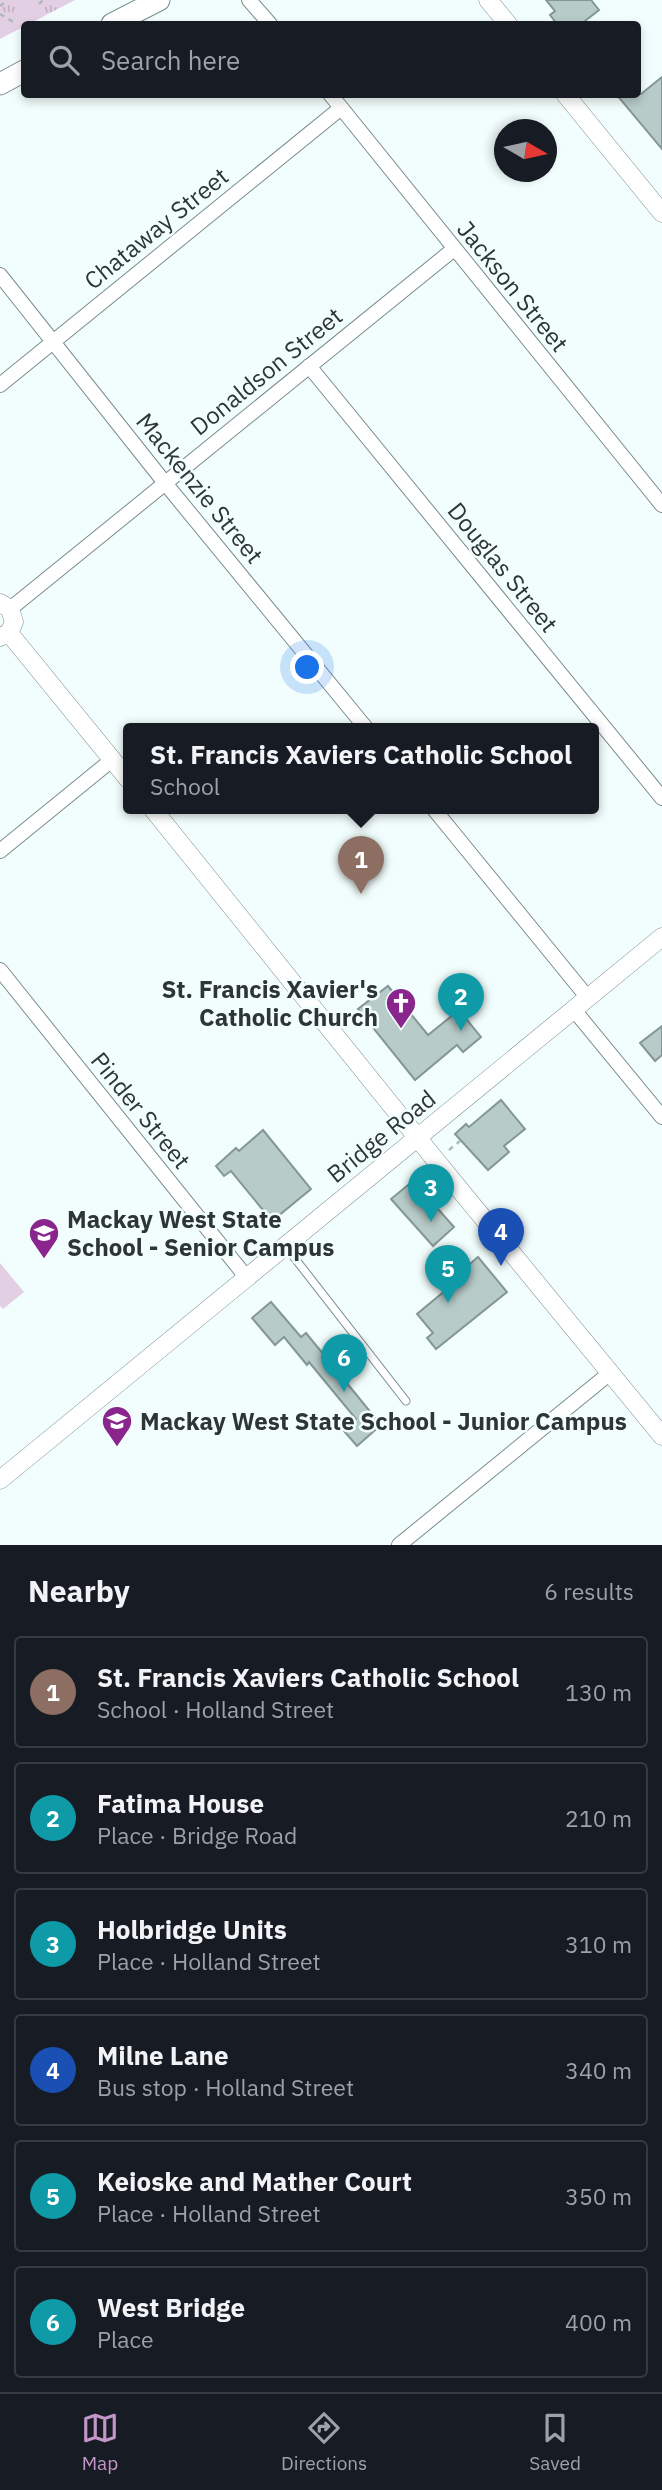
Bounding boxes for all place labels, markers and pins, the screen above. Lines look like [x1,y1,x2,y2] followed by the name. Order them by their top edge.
[338,836,384,894] pin: 1
[162,973,378,1033] place label: St. Francis Xavier's Catholic Church
[438,973,484,1031] pin: 2
[384,986,418,1030] church icon: St. Francis Xavier's Catholic Church
[408,1164,454,1222] pin: 3
[67,1203,334,1263] place label: Mackay West State School - Senior Campus
[478,1208,524,1266] pin: 4
[27,1216,61,1260] school or university icon: Mackay West State School - Senior Campus
[425,1245,471,1303] pin: 5
[321,1334,367,1392] pin: 6
[100,1404,134,1448] school or university icon: Mackay West State School - Junior Campus
[140,1405,627,1437] place label: Mackay West State School - Junior Campus

